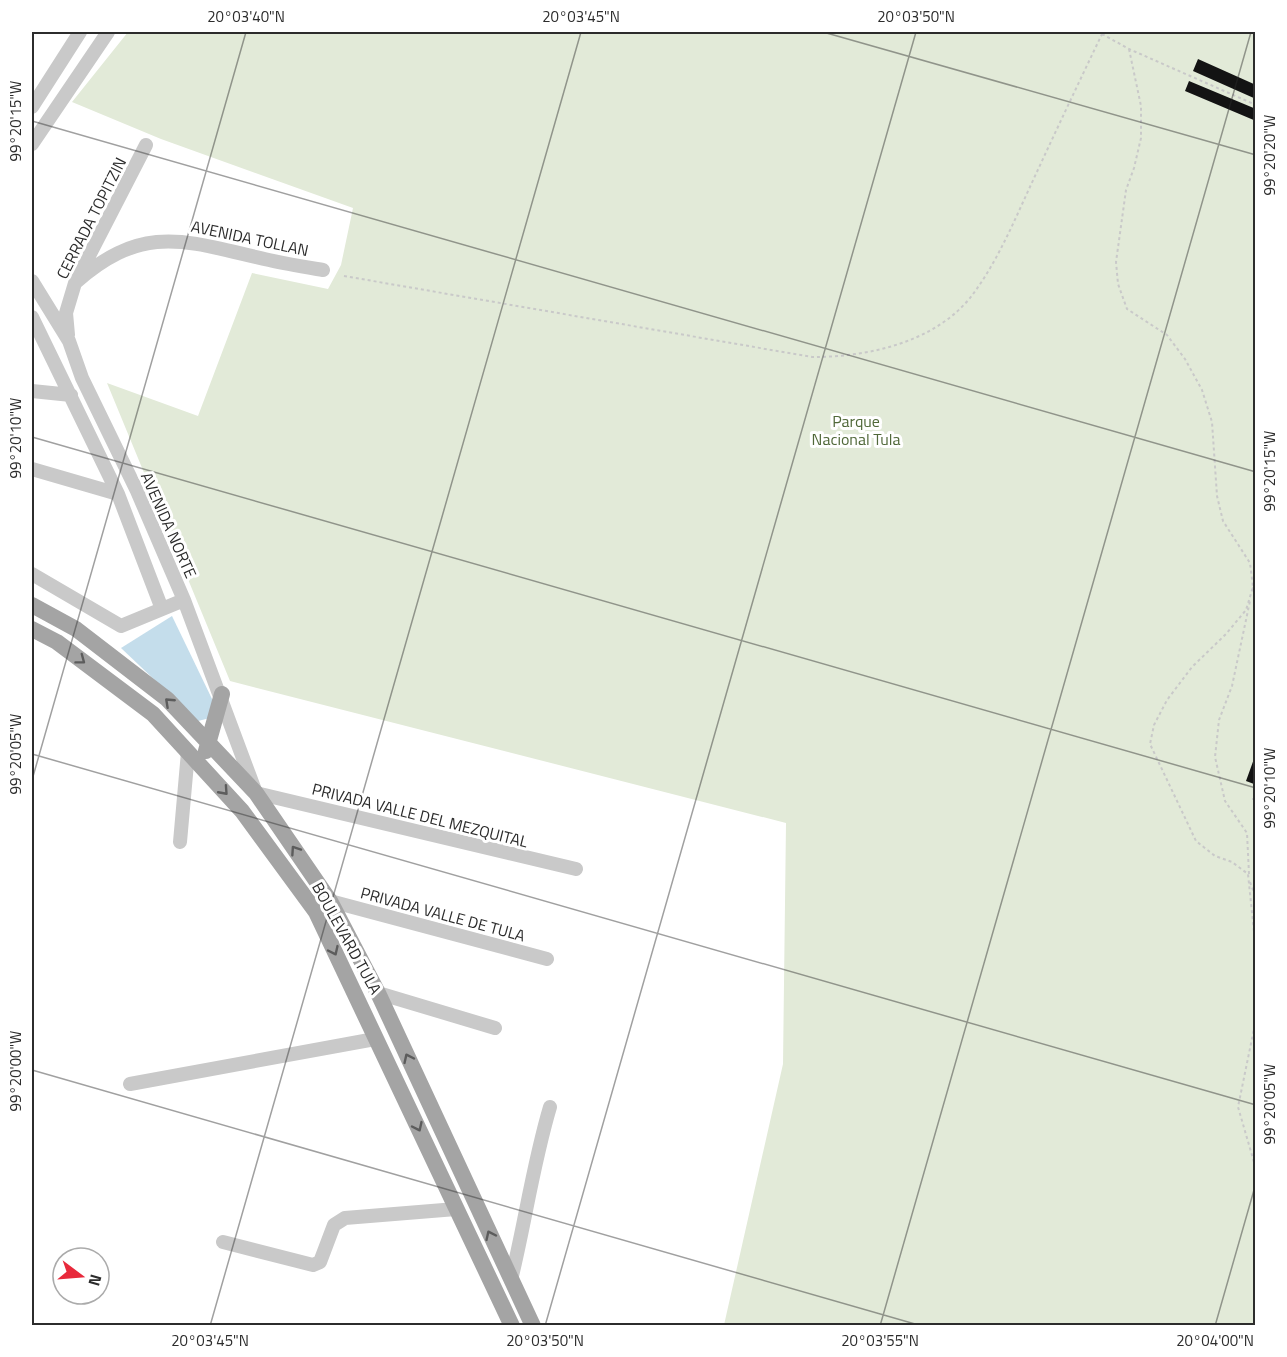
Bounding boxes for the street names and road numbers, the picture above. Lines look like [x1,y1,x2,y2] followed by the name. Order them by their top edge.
[50,153,132,283] street label: CERRADA TOPITZIN
[189,214,311,262] street label: AVENIDA TOLLAN
[135,468,203,582] street label: AVENIDA NORTE
[310,777,531,854] street label: PRIVADA VALLE DEL MEZQUITAL
[306,877,388,999] street label: BOULEVARD TULA
[358,880,528,948] street label: PRIVADA VALLE DE TULA

